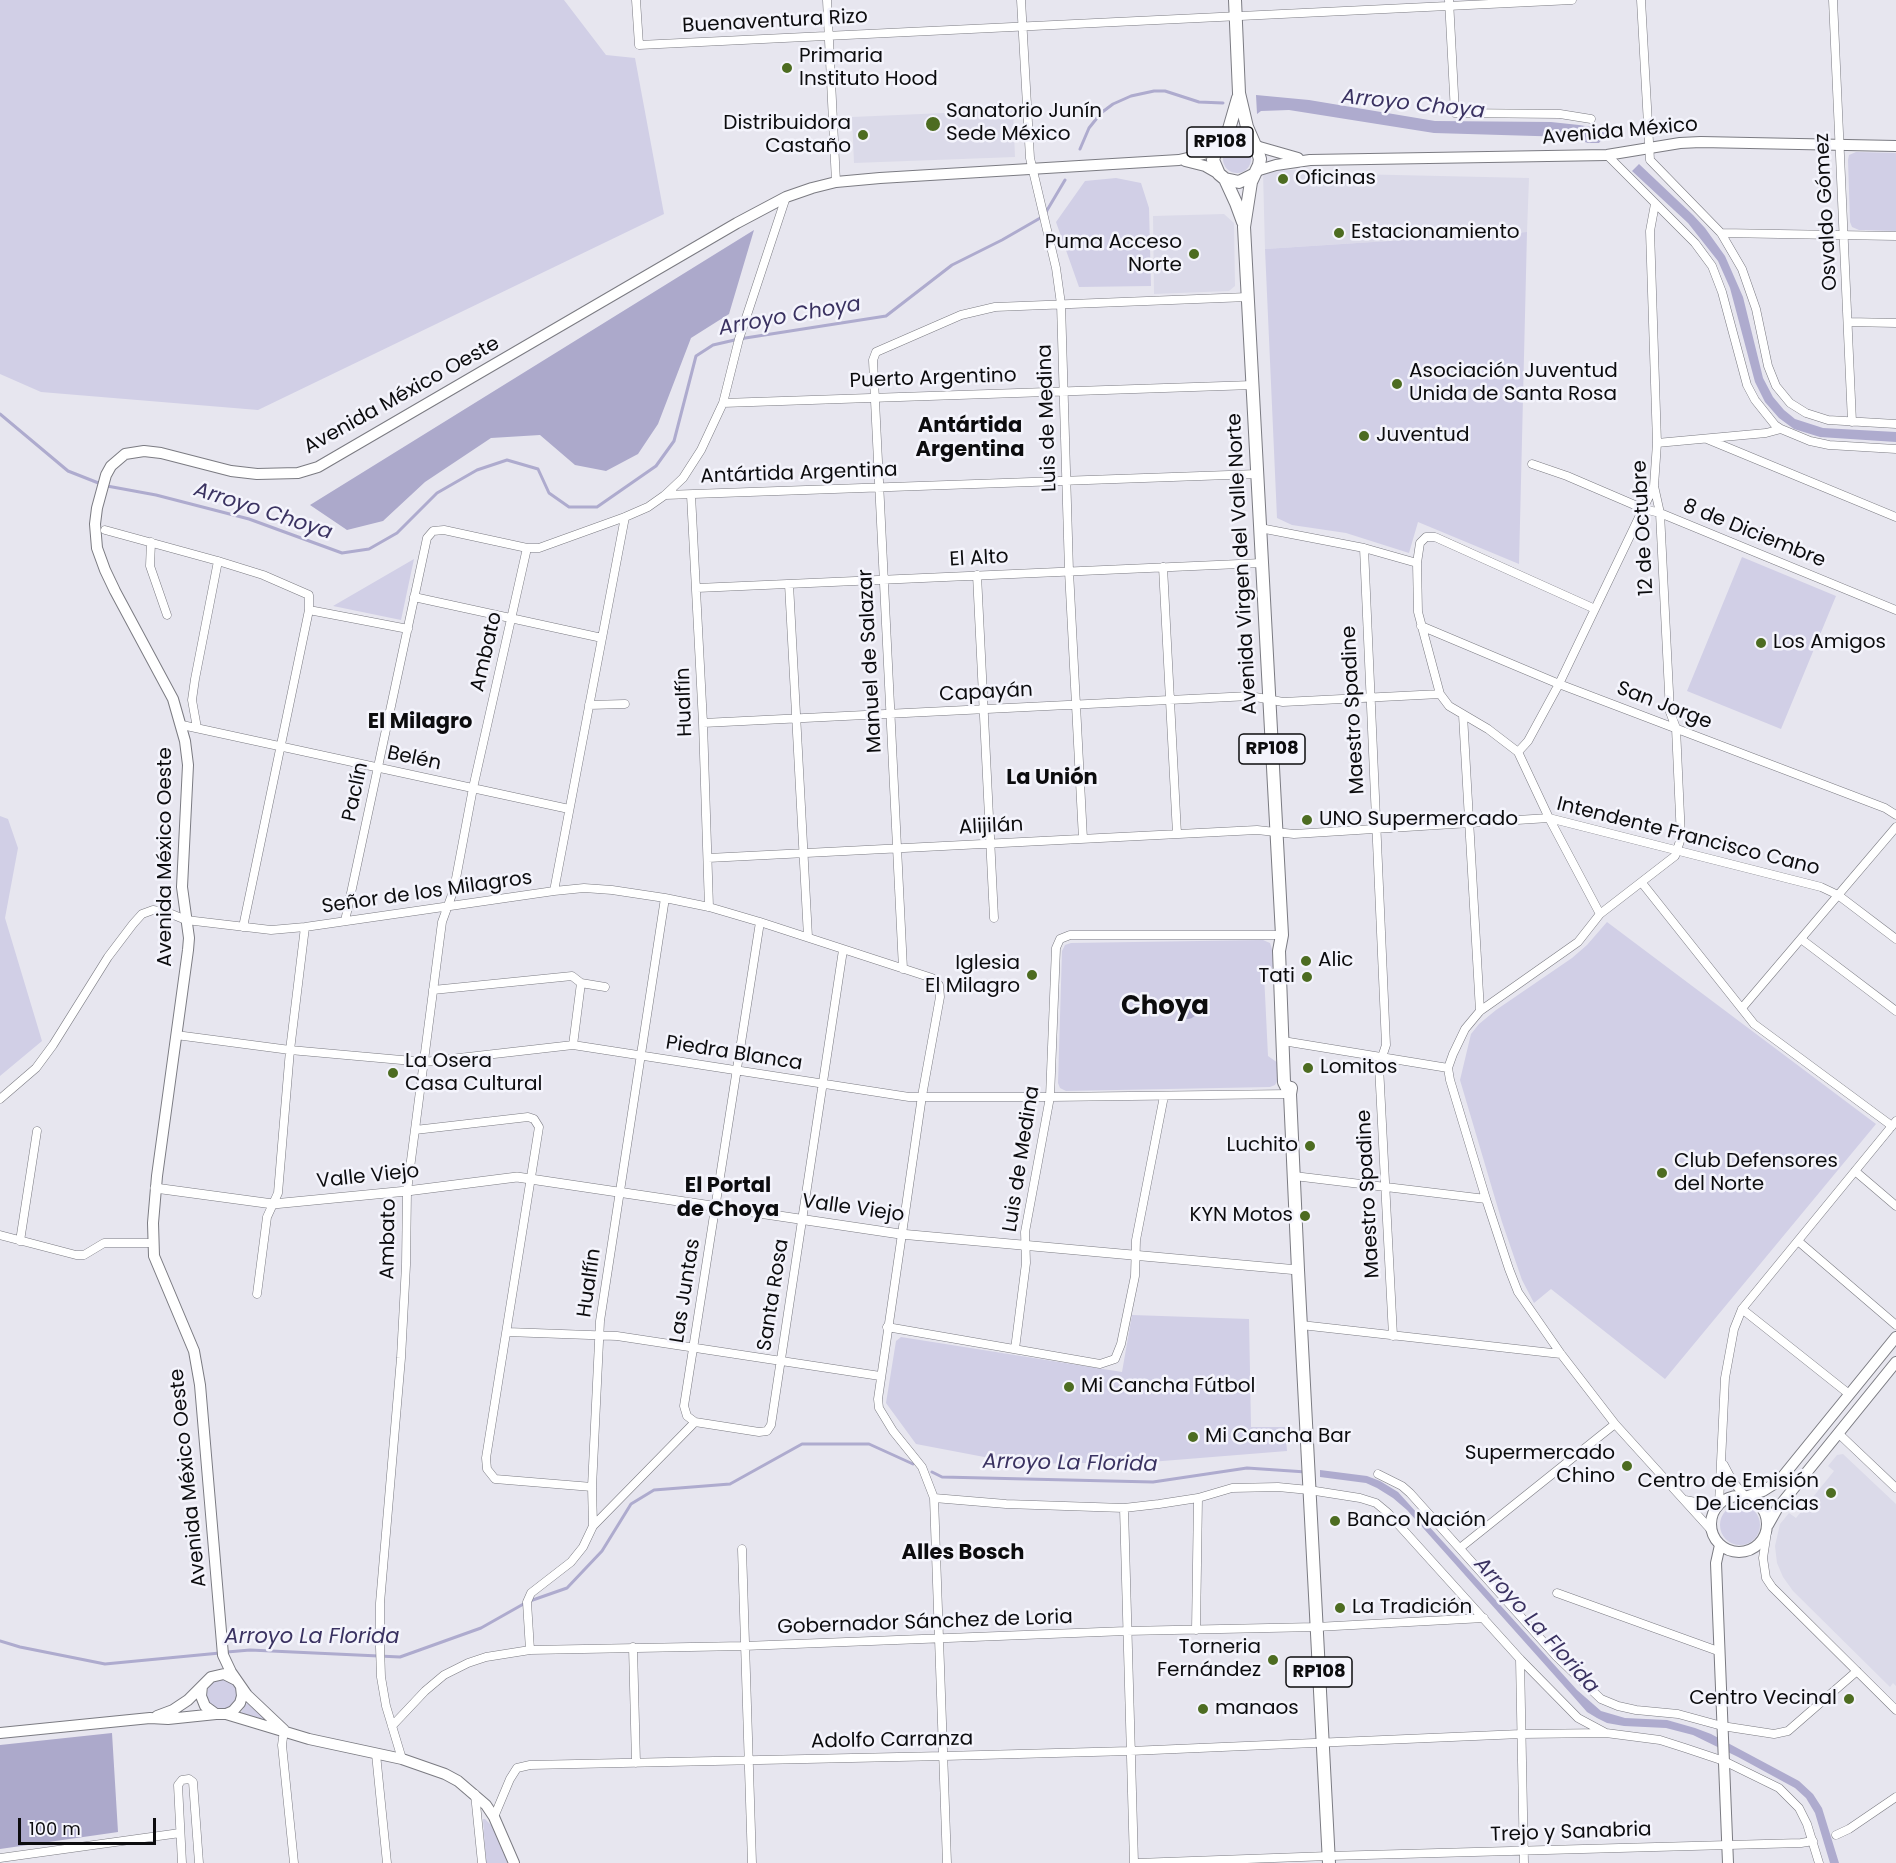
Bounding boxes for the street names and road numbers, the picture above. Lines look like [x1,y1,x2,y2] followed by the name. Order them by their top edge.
[682,5,868,39] street label: Buenaventura Rizo
[1541,113,1699,151] street label: Avenida México
[1187,127,1253,157] road number: RP108
[1811,133,1843,291] street label: Osvaldo Gómez
[300,332,504,460] street label: Avenida México Oeste
[1033,344,1063,492] street label: Luis de Medina
[849,364,1017,394] street label: Puerto Argentino
[1223,413,1263,715] street label: Avenida Virgen del Valle Norte
[700,459,898,489] street label: Antártida Argentina
[1628,460,1660,596] street label: 12 de Octubre
[1679,494,1829,574] street label: 8 de Diciembre
[949,545,1009,573] street label: El Alto
[854,568,888,754] street label: Manuel de Salazar
[466,610,508,694] street label: Ambato
[1338,625,1370,795] street label: Maestro Spadine
[672,667,698,737] street label: Hualfín
[1613,677,1715,735] street label: San Jorge
[939,679,1033,707] street label: Capayán
[1239,734,1305,764] road number: RP108
[385,742,443,776] street label: Belén
[154,747,178,967] street label: Avenida México Oeste
[338,760,374,824] street label: Paclín
[1554,793,1822,881] street label: Intendente Francisco Cano
[958,813,1024,841] street label: Alijilán
[320,866,534,920] street label: Señor de los Milagros
[664,1031,804,1077] street label: Piedra Blanca
[999,1084,1045,1234] street label: Luis de Medina
[1353,1109,1385,1279] street label: Maestro Spadine
[315,1160,421,1194] street label: Valle Viejo
[800,1190,906,1228] street label: Valle Viejo
[376,1198,402,1280] street label: Ambato
[666,1237,706,1345] street label: Las Juntas
[753,1237,795,1353] street label: Santa Rosa
[573,1247,607,1319] street label: Hualfín
[166,1367,212,1589] street label: Avenida México Oeste
[777,1606,1073,1640] street label: Gobernador Sánchez de Loria
[1286,1657,1352,1687] road number: RP108
[811,1728,973,1754] street label: Adolfo Carranza
[1490,1818,1652,1848] street label: Trejo y Sanabria

